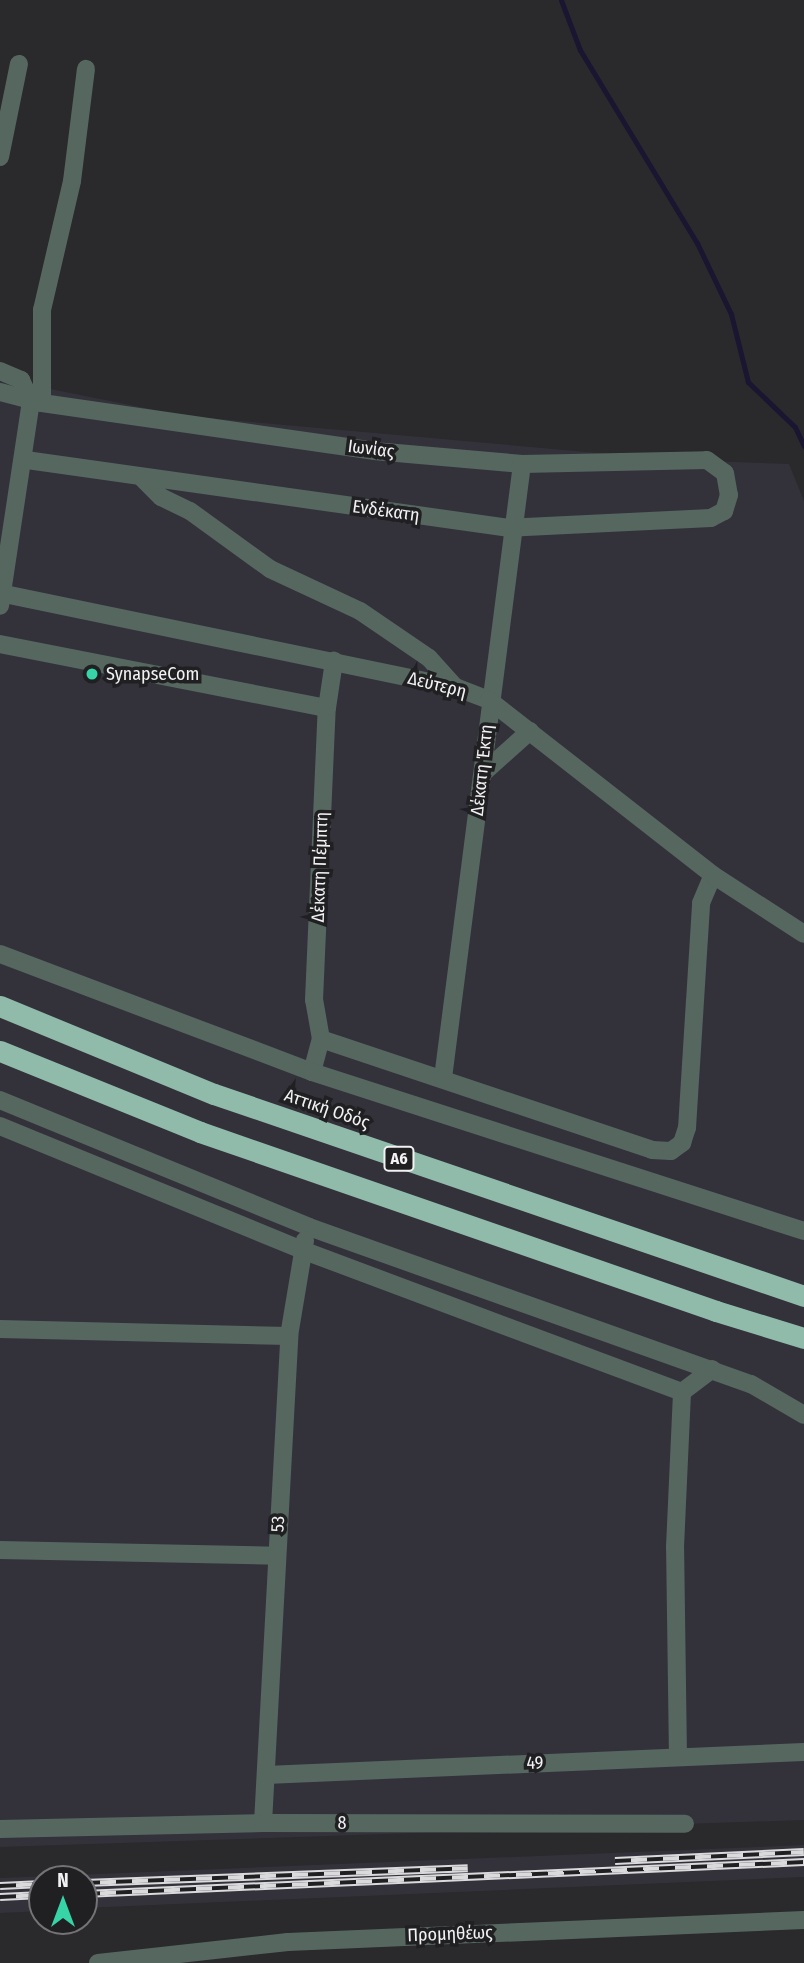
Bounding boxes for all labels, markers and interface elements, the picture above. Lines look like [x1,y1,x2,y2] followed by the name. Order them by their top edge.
[347,435,395,463] street label: Ιωνίας
[351,496,421,526] street label: Ενδέκατη
[106,663,199,685] place label: SynapseCom
[84,666,100,682] marker: SynapseCom
[405,667,469,703] street label: Δεύτερη
[466,723,498,817] street label: Δέκατη Έκτη
[307,811,333,923] street label: Δέκατη Πέμπτη
[282,1084,372,1134] street label: Αττική Οδός
[383,1147,415,1172] road number: Α6
[267,1515,289,1533] street label: 53
[526,1752,544,1774] street label: 49
[338,1812,346,1834] street label: 8
[28,1865,98,1935] north arrow
[57,1869,69,1892] text: N
[407,1922,493,1946] street label: Προμηθέως

